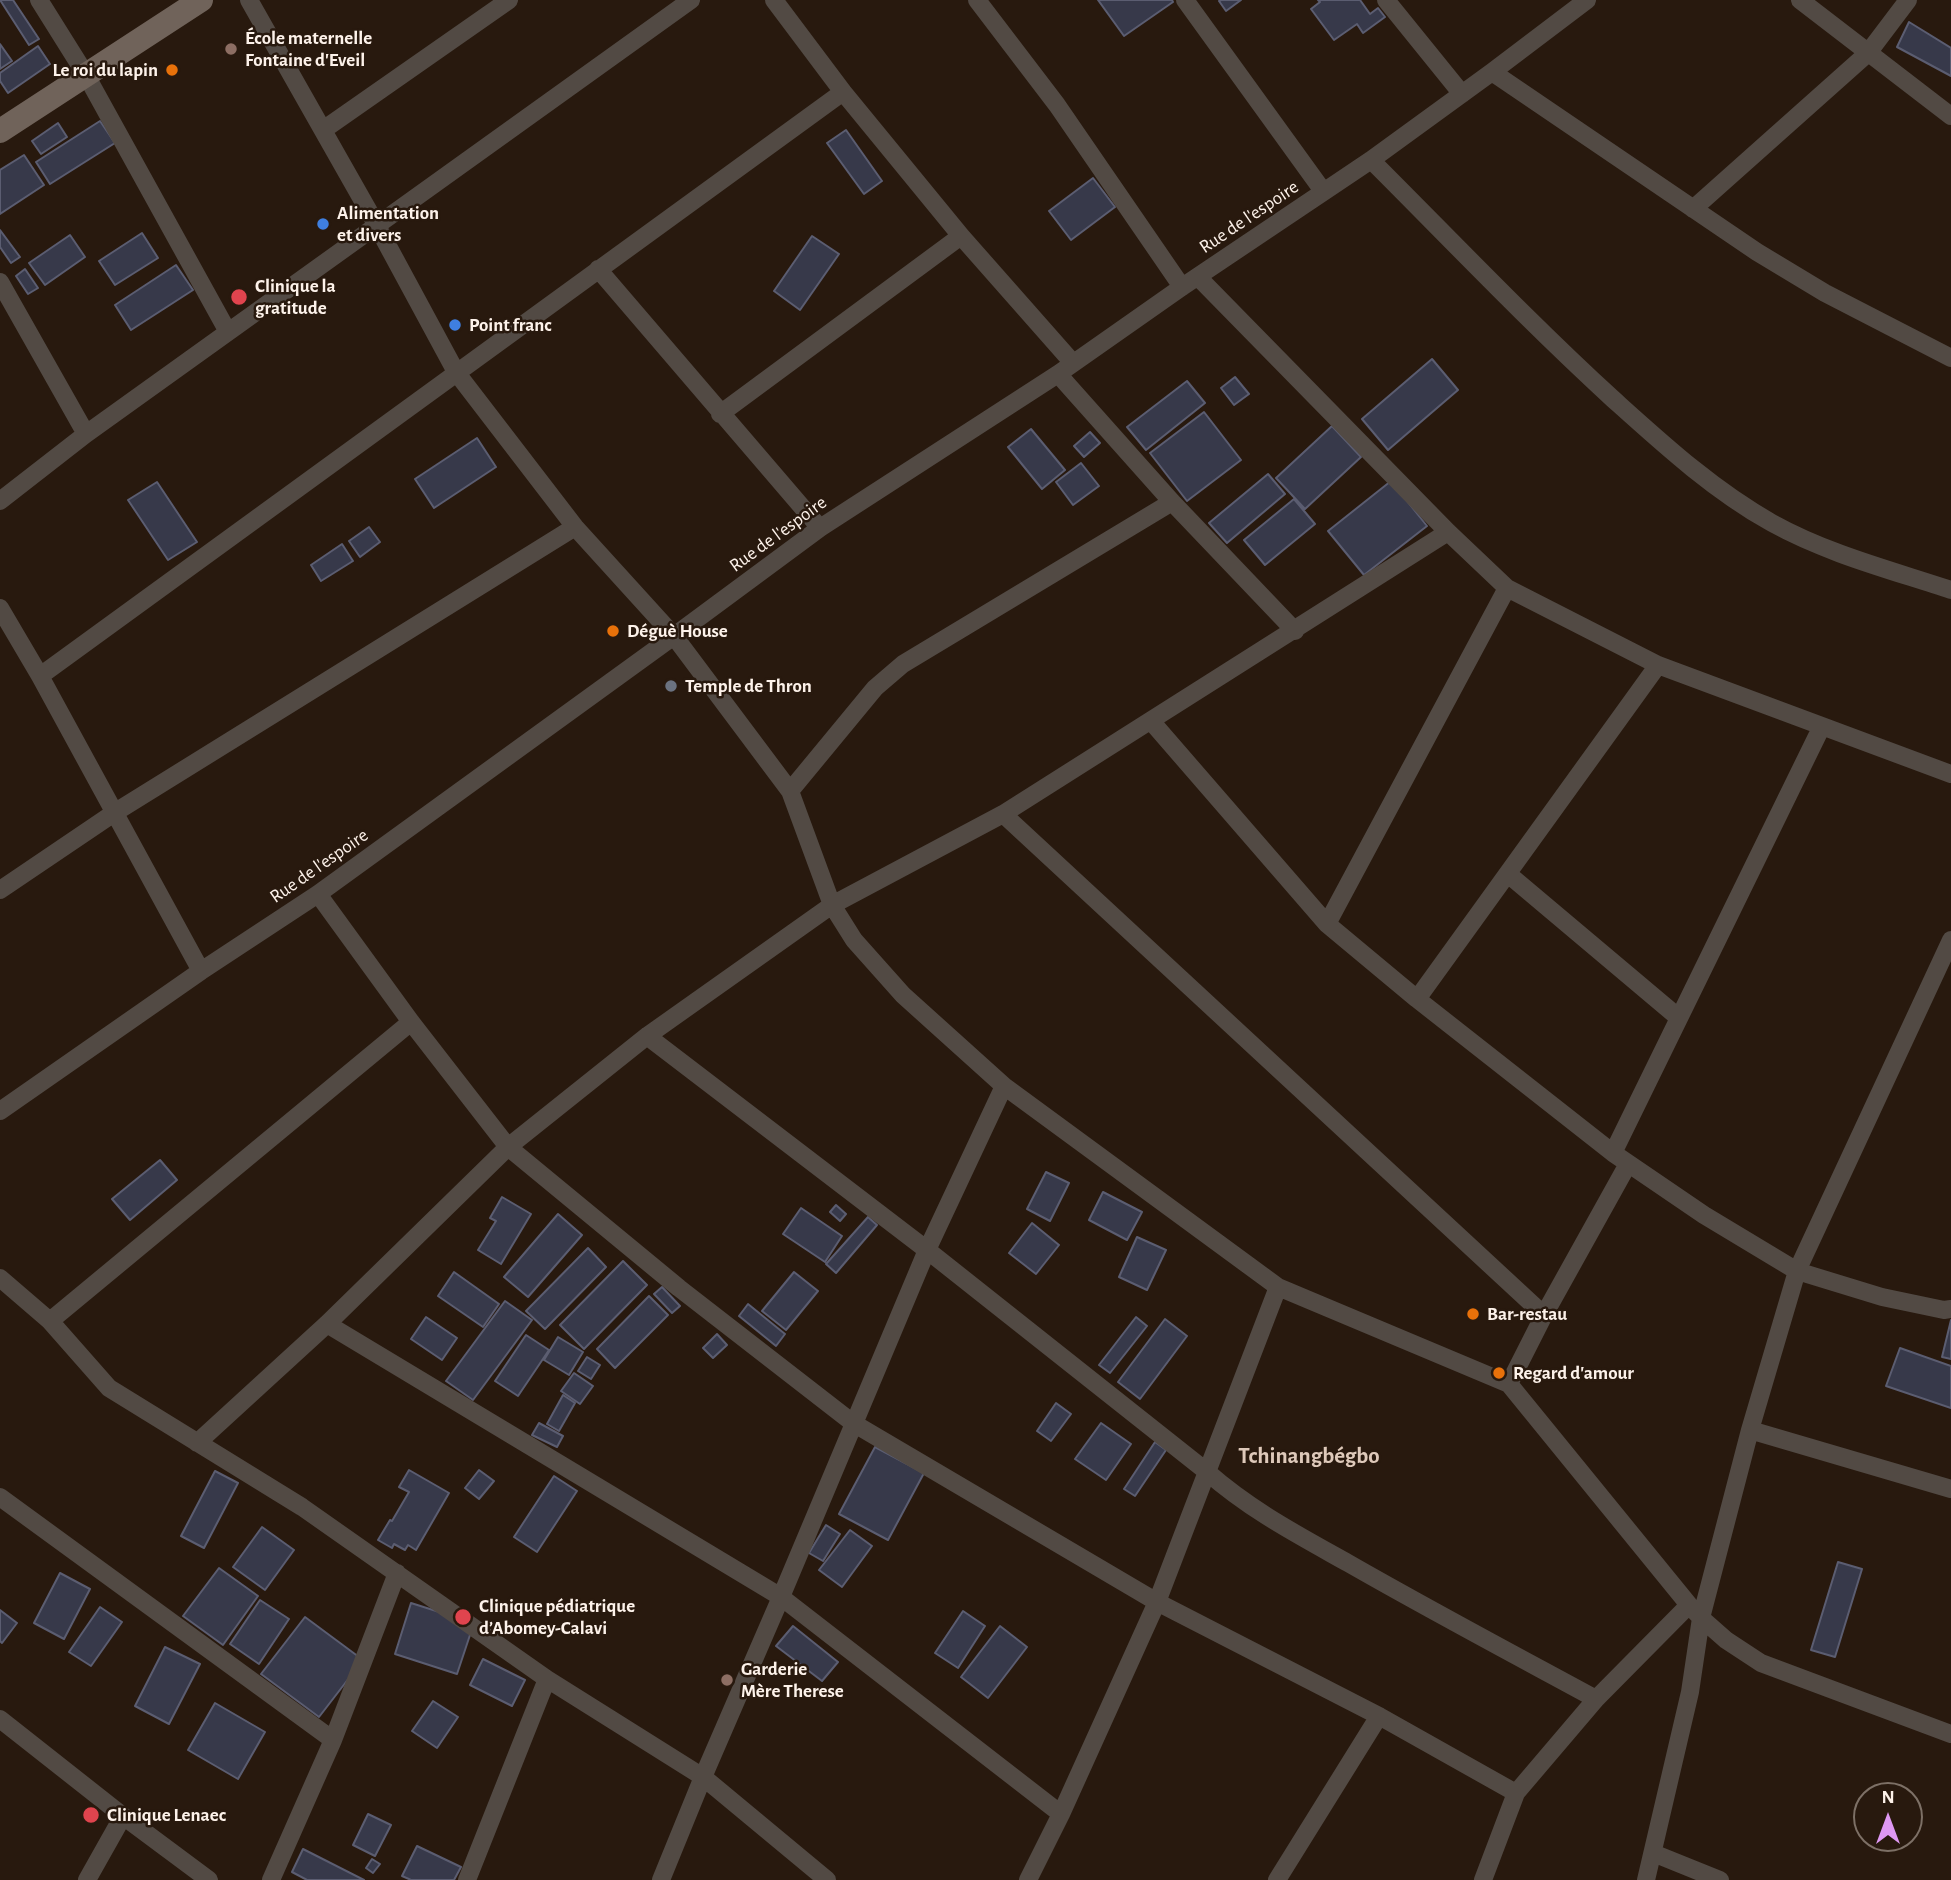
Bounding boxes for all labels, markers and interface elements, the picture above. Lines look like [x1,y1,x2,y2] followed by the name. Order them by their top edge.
[245,27,372,71] place label: École maternelle Fontaine d'Eveil
[223,41,239,57] marker: École maternelle Fontaine d'Eveil
[52,59,158,81] place label: Le roi du lapin
[164,62,180,78] marker: Le roi du lapin
[1195,175,1303,259] street label: Rue de l'espoire
[337,202,439,246] place label: Alimentation et divers
[315,216,331,232] marker: Alimentation et divers
[255,275,336,319] place label: Clinique la gratitude
[229,287,249,307] marker: Clinique la gratitude
[469,314,552,336] place label: Point franc
[447,317,463,333] marker: Point franc
[725,491,831,577] street label: Rue de l'espoire
[627,620,728,642] place label: Déguè House
[605,623,621,639] marker: Déguè House
[685,675,812,697] place label: Temple de Thron
[663,678,679,694] marker: Temple de Thron
[265,824,373,908] street label: Rue de l'espoire
[1487,1303,1567,1325] place label: Bar-restau
[1465,1306,1481,1322] marker: Bar-restau
[1513,1362,1634,1384] place label: Regard d'amour
[1491,1365,1507,1381] marker: Regard d'amour
[1238,1442,1380,1470] district label: Tchinangbégbo
[479,1595,635,1639] place label: Clinique pédiatrique d’Abomey-Calavi
[453,1607,473,1627] marker: Clinique pédiatrique d’Abomey-Calavi
[741,1658,844,1702] place label: Garderie Mère Therese
[719,1672,735,1688] marker: Garderie Mère Therese
[1853,1782,1923,1852] north arrow
[1881,1788,1895,1807] text: N
[107,1804,226,1826] place label: Clinique Lenaec
[81,1805,101,1825] marker: Clinique Lenaec

